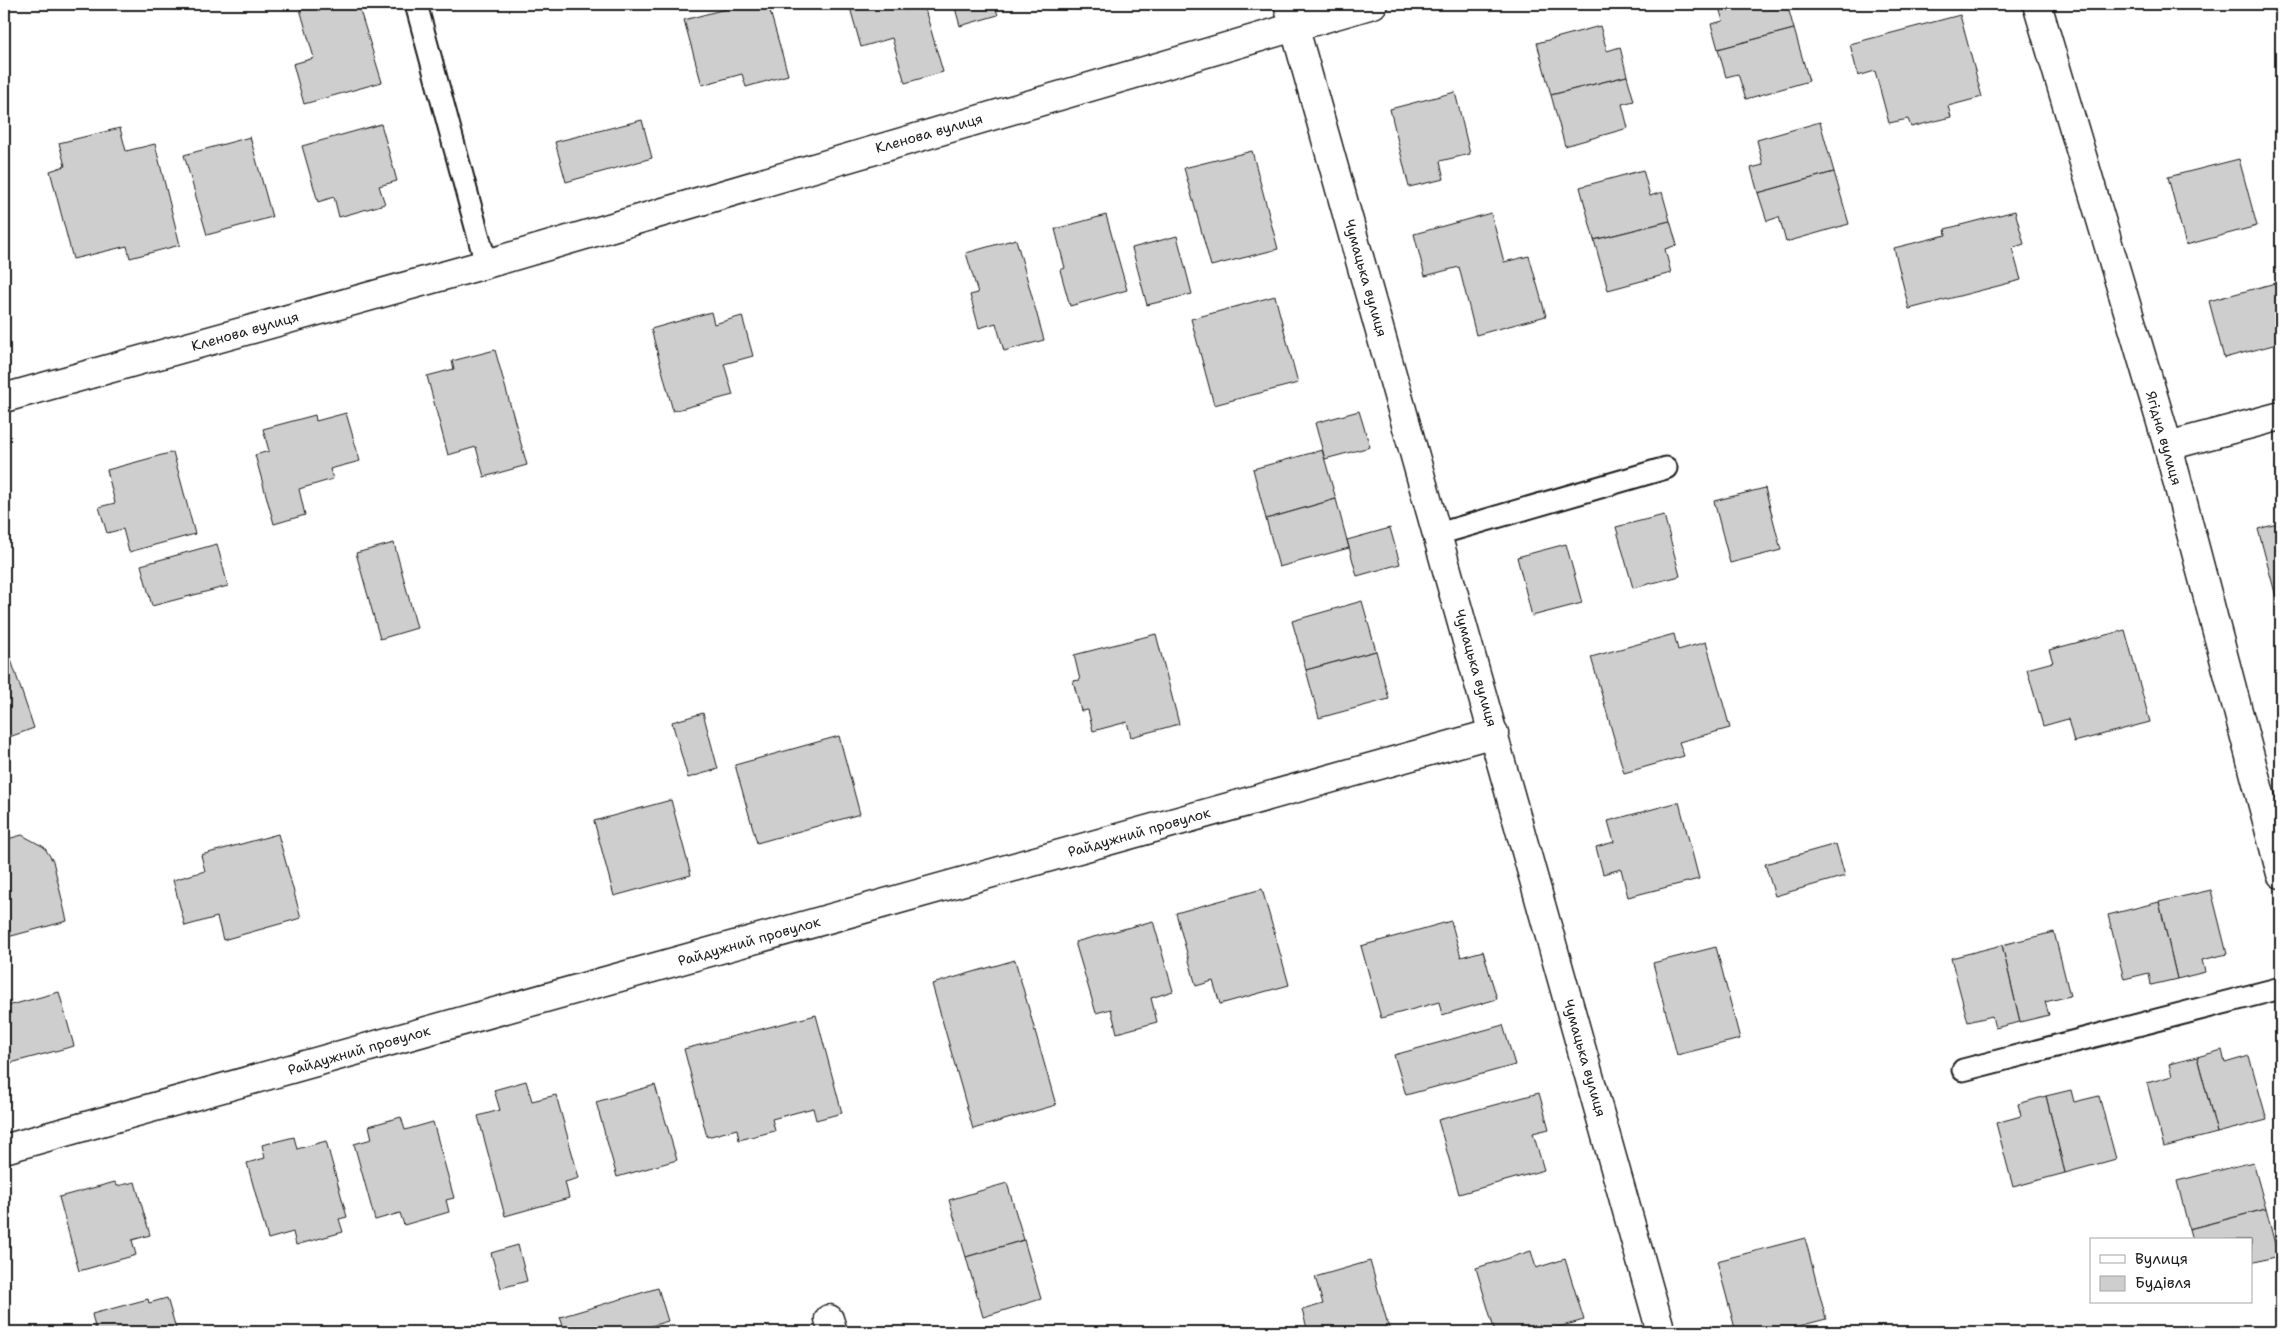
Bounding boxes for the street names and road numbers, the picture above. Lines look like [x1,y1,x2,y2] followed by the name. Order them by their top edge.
[873,109,985,157] street label: Кленова вулиця
[1341,217,1391,339] street label: Чумацька вулиця
[189,307,301,355] street label: Кленова вулиця
[2142,389,2186,487] street label: Ягідна вулиця
[1451,607,1501,729] street label: Чумацька вулиця
[1066,803,1213,861] street label: Райдужний провулок
[676,912,823,970] street label: Райдужний провулок
[1560,997,1610,1119] street label: Чумацька вулиця
[286,1021,433,1079] street label: Райдужний провулок

